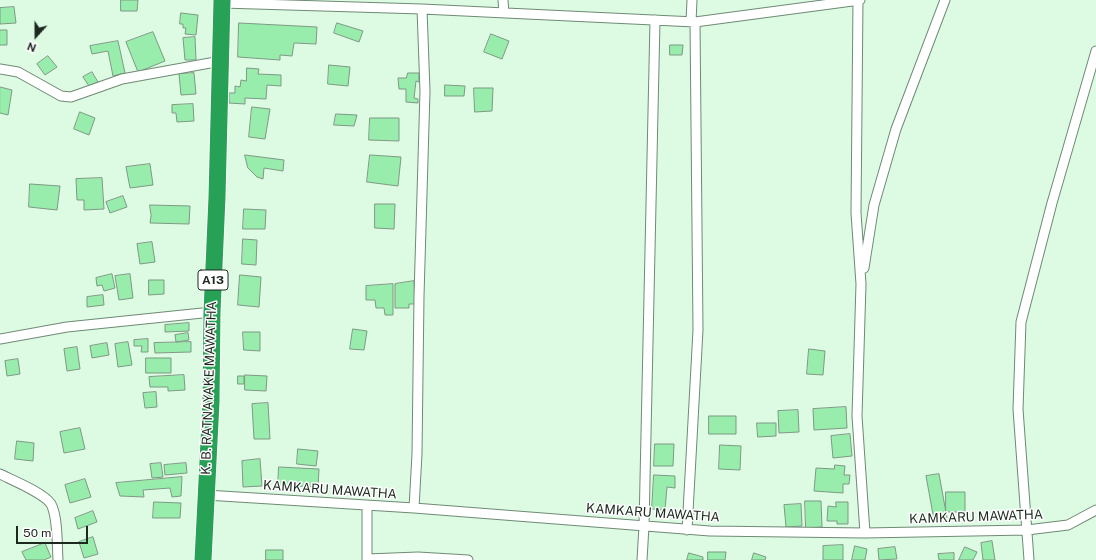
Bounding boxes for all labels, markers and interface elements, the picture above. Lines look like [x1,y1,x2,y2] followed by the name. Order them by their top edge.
[16,16,56,56] north arrow
[26,40,38,54] text: N
[198,270,228,290] road number: A13
[198,301,220,475] street label: K. B. RATNAYAKE MAWATHA
[263,478,397,502] street label: KAMKARU MAWATHA
[586,501,720,525] street label: KAMKARU MAWATHA
[909,507,1043,527] street label: KAMKARU MAWATHA
[18,518,90,544] scale bar
[23,526,51,540] text: 50 m

